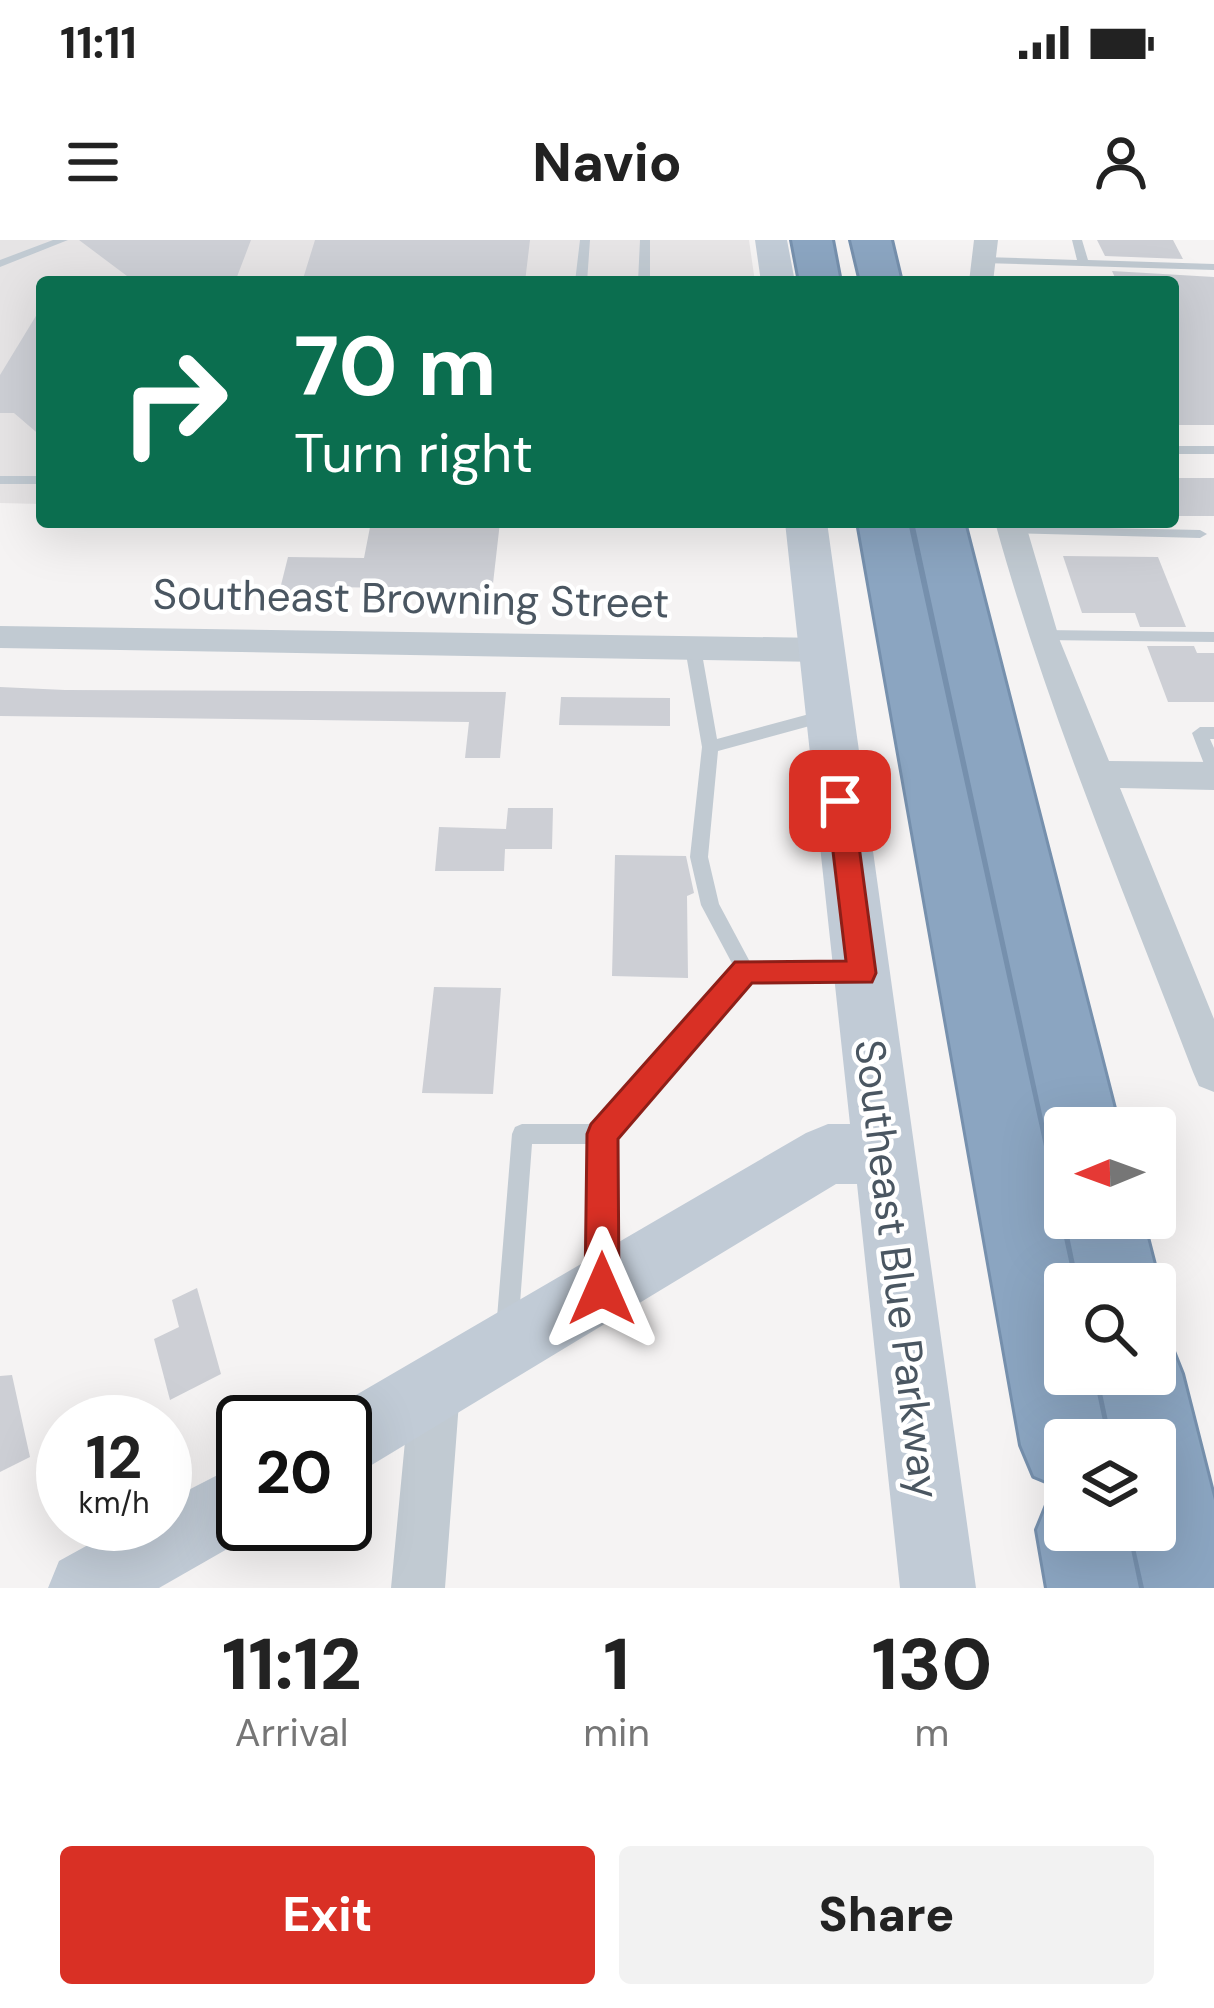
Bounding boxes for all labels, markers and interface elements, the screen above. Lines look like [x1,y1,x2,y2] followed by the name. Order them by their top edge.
[60,13,137,72] text: 11:11
[532,127,682,198] text: Navio
[60,129,126,195] icon: menu
[1088,129,1154,195] icon: person
[294,312,497,421] text: 70 m
[96,324,252,480] icon: right
[294,418,533,489] text: Turn right
[152,566,670,631] street label: Southeast Browning Street
[789,750,891,852] pin
[807,768,873,834] icon: arrive
[842,1036,953,1502] street label: Southeast Blue Parkway
[1044,1107,1176,1239] north arrow
[1044,1107,1176,1551] map controls
[539,1226,665,1352] position arrow
[1044,1263,1176,1395] button: search
[216,1395,372,1551] speed limit sign: 20
[86,1418,142,1497] text: 12
[1044,1419,1176,1551] button: layers
[79,1483,149,1522] text: km/h
[222,1618,362,1711] text: 11:12
[603,1618,630,1711] text: 1
[871,1618,992,1711] text: 130
[235,1707,348,1758] text: Arrival
[583,1707,650,1758] text: min
[915,1707,949,1758] text: m
[60,1846,595,1984] button: Exit
[619,1846,1154,1984] button: Share

